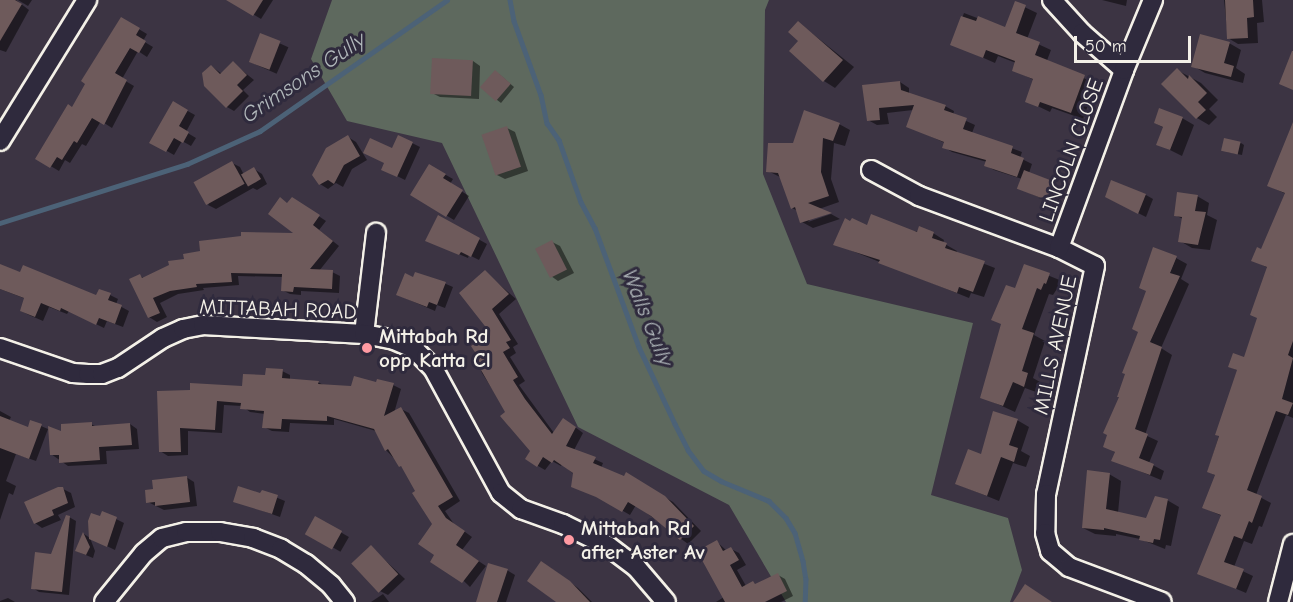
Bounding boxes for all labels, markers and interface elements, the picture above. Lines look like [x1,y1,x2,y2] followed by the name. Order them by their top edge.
[1077,24,1194,62] scale bar
[237,27,371,129] water label: Grimsons Gully
[1085,36,1127,57] text: 50 m
[1033,75,1109,225] street label: LINCOLN CLOSE
[616,266,678,370] water label: Walls Gully
[1028,273,1082,417] street label: MILLS AVENUE
[199,294,357,324] street label: MITTABAH ROAD
[379,323,491,373] place label: Mittabah Rd opp Katta Cl
[360,341,374,355] marker: Mittabah Rd opp Katta Cl
[581,515,705,565] place label: Mittabah Rd after Aster Av
[562,533,576,547] marker: Mittabah Rd after Aster Av

